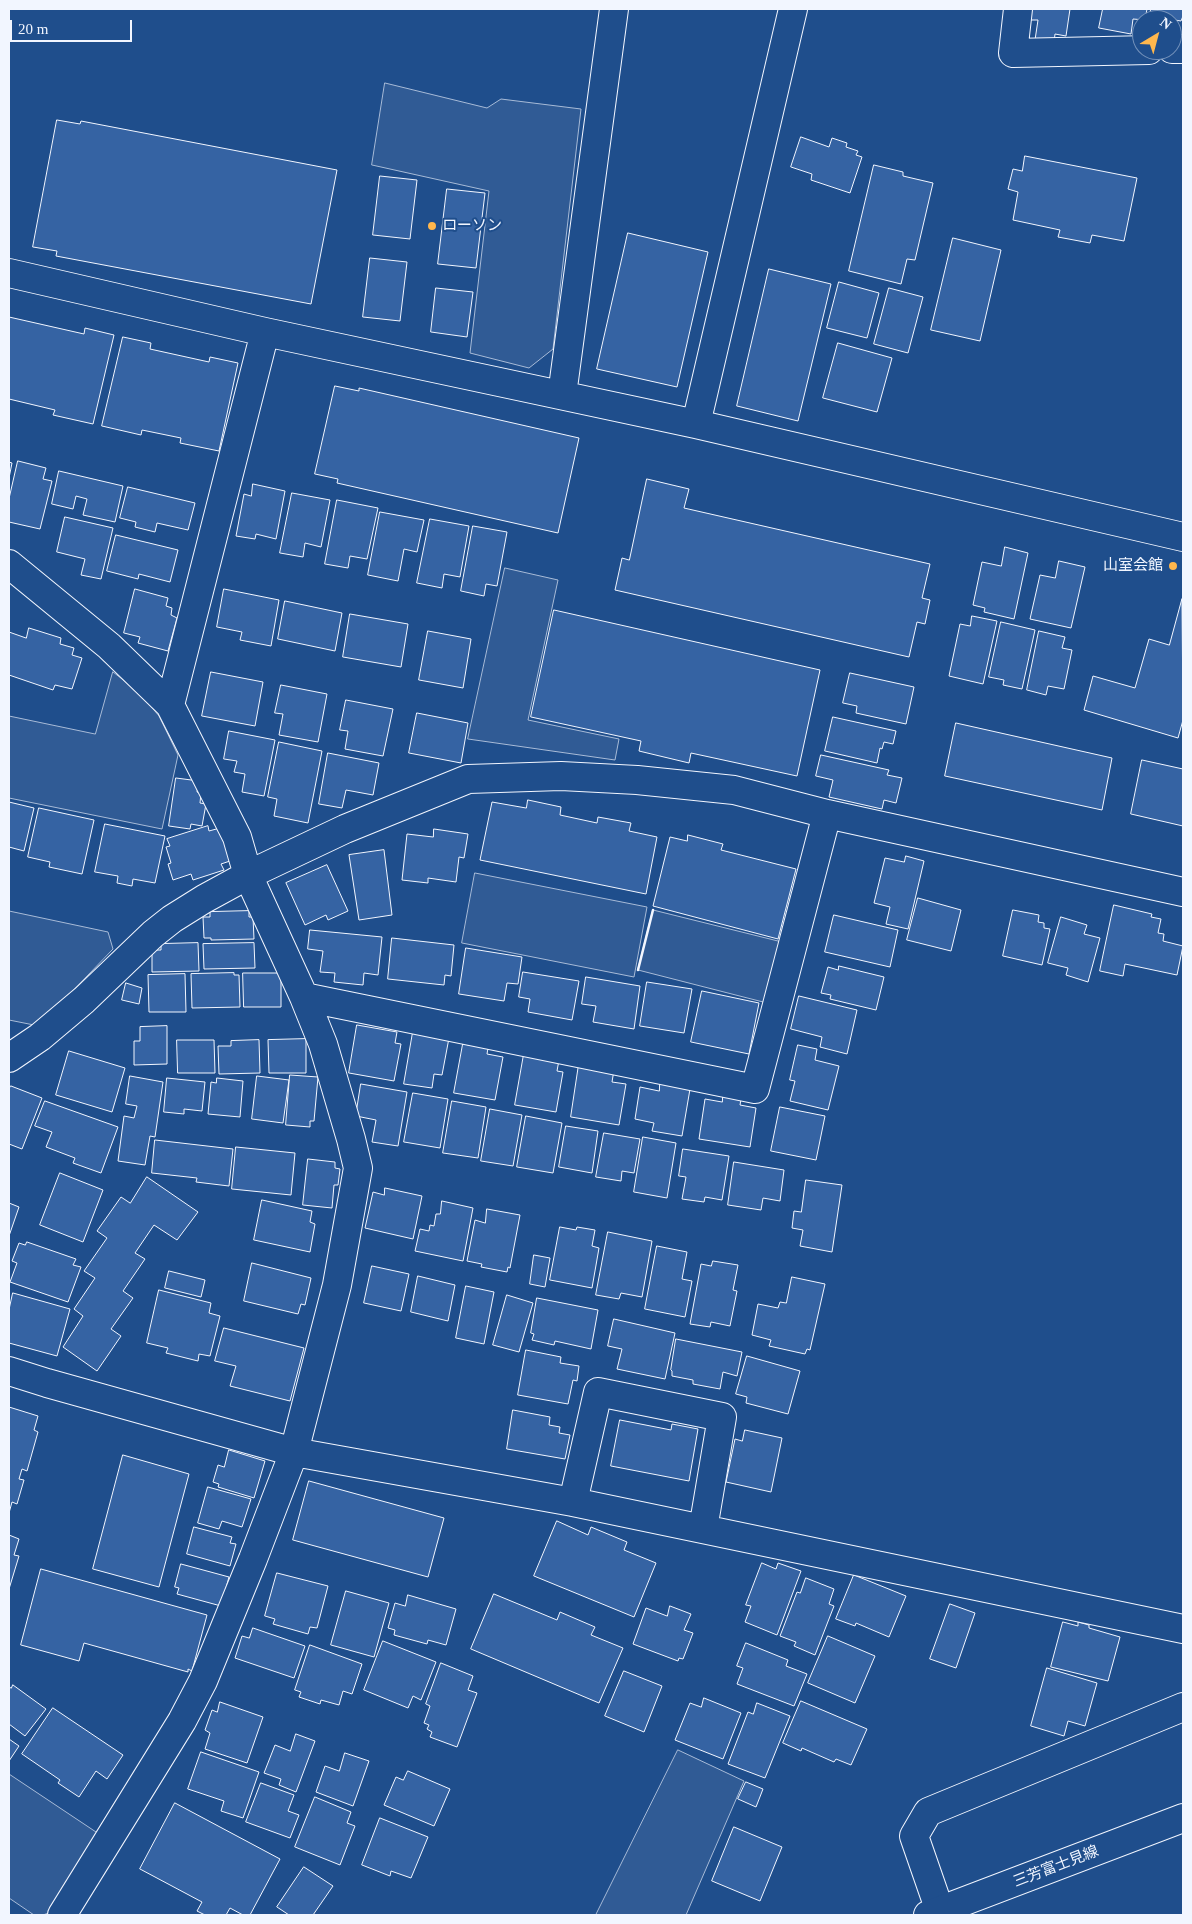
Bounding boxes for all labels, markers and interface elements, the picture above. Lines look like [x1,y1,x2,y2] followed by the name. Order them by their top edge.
[12,10,135,42] scale bar
[1132,10,1182,60] north arrow
[1157,14,1174,32] text: N
[18,21,48,37] text: 20 m
[442,217,502,235] place label: ローソン
[426,220,438,232] marker: ローソン
[1103,557,1163,575] place label: 山室会館
[1167,560,1179,572] marker: 山室会館
[1011,1842,1101,1892] street label: 三芳富士見線

